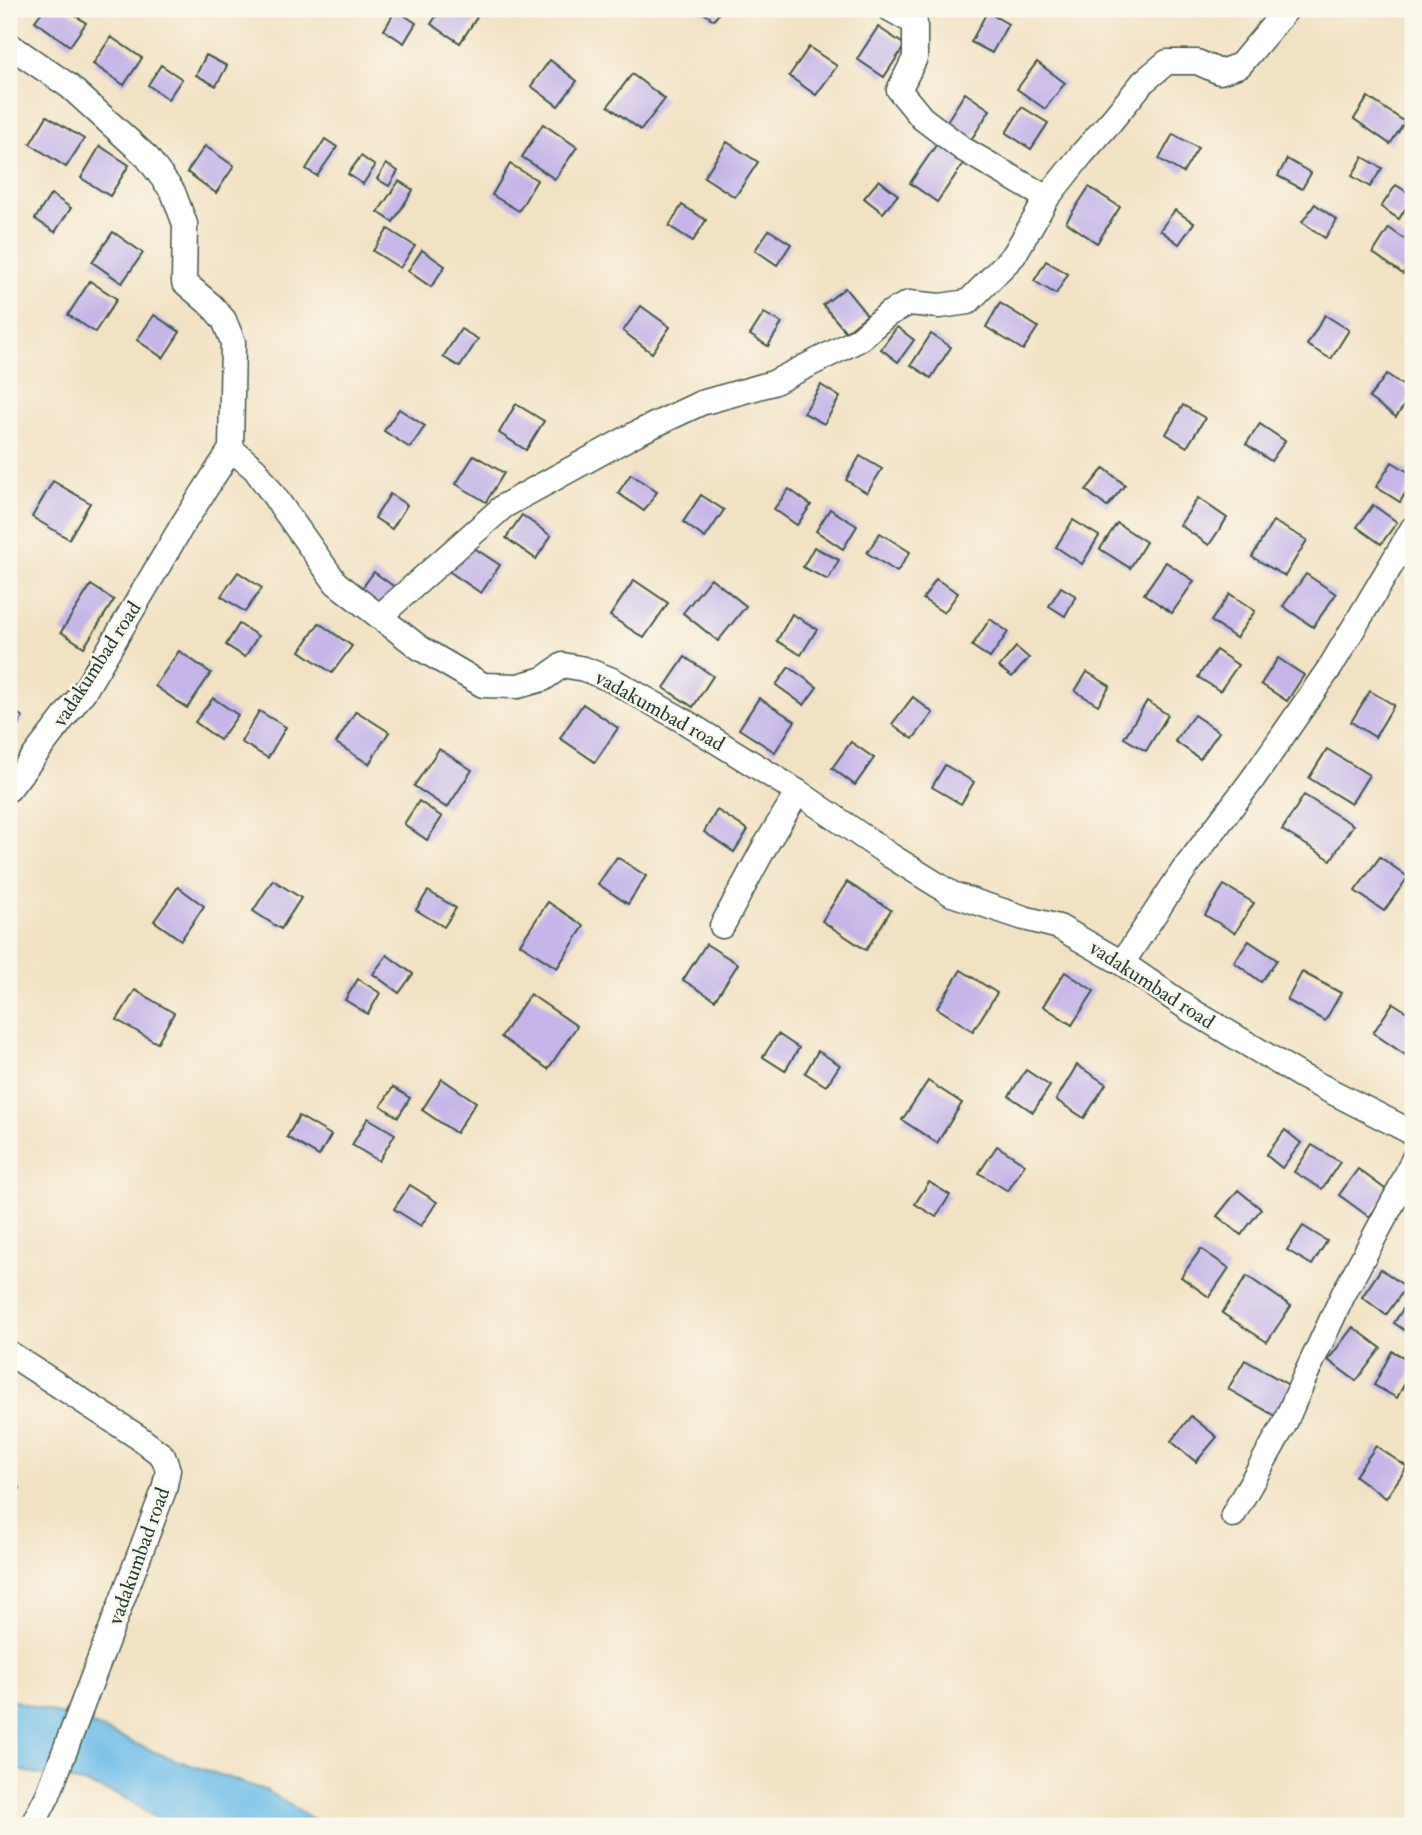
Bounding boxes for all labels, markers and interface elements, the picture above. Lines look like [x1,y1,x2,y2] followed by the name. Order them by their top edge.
[46,596,148,733] street label: vadakumbad road
[590,664,730,758] street label: vadakumbad road
[1083,934,1220,1036] street label: vadakumbad road
[101,1483,177,1629] street label: vadakumbad road

